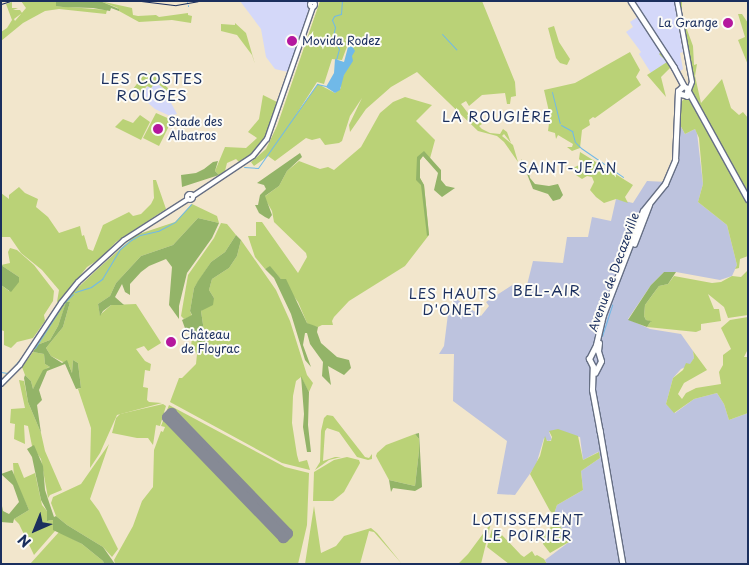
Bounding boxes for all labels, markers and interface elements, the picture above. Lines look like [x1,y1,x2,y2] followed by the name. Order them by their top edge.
[657,16,718,30] place label: La Grange
[722,17,734,29] marker: La Grange
[302,34,381,48] place label: Movida Rodez
[286,35,298,47] marker: Movida Rodez
[99,68,205,103] district label: LES COSTES ROUGES
[441,109,553,125] district label: LA ROUGIÈRE
[168,115,223,143] place label: Stade des Albatros
[152,123,164,135] marker: Stade des Albatros
[517,160,619,176] district label: SAINT-JEAN
[586,210,642,334] street label: Avenue de Decazeville
[512,281,582,299] district label: BEL-AIR
[407,286,499,318] district label: LES HAUTS D'ONET
[181,328,241,356] place label: Château de Floyrac
[165,336,177,348] marker: Château de Floyrac
[10,505,60,555] north arrow
[471,512,585,544] district label: LOTISSEMENT LE POIRIER
[13,530,36,553] text: N

